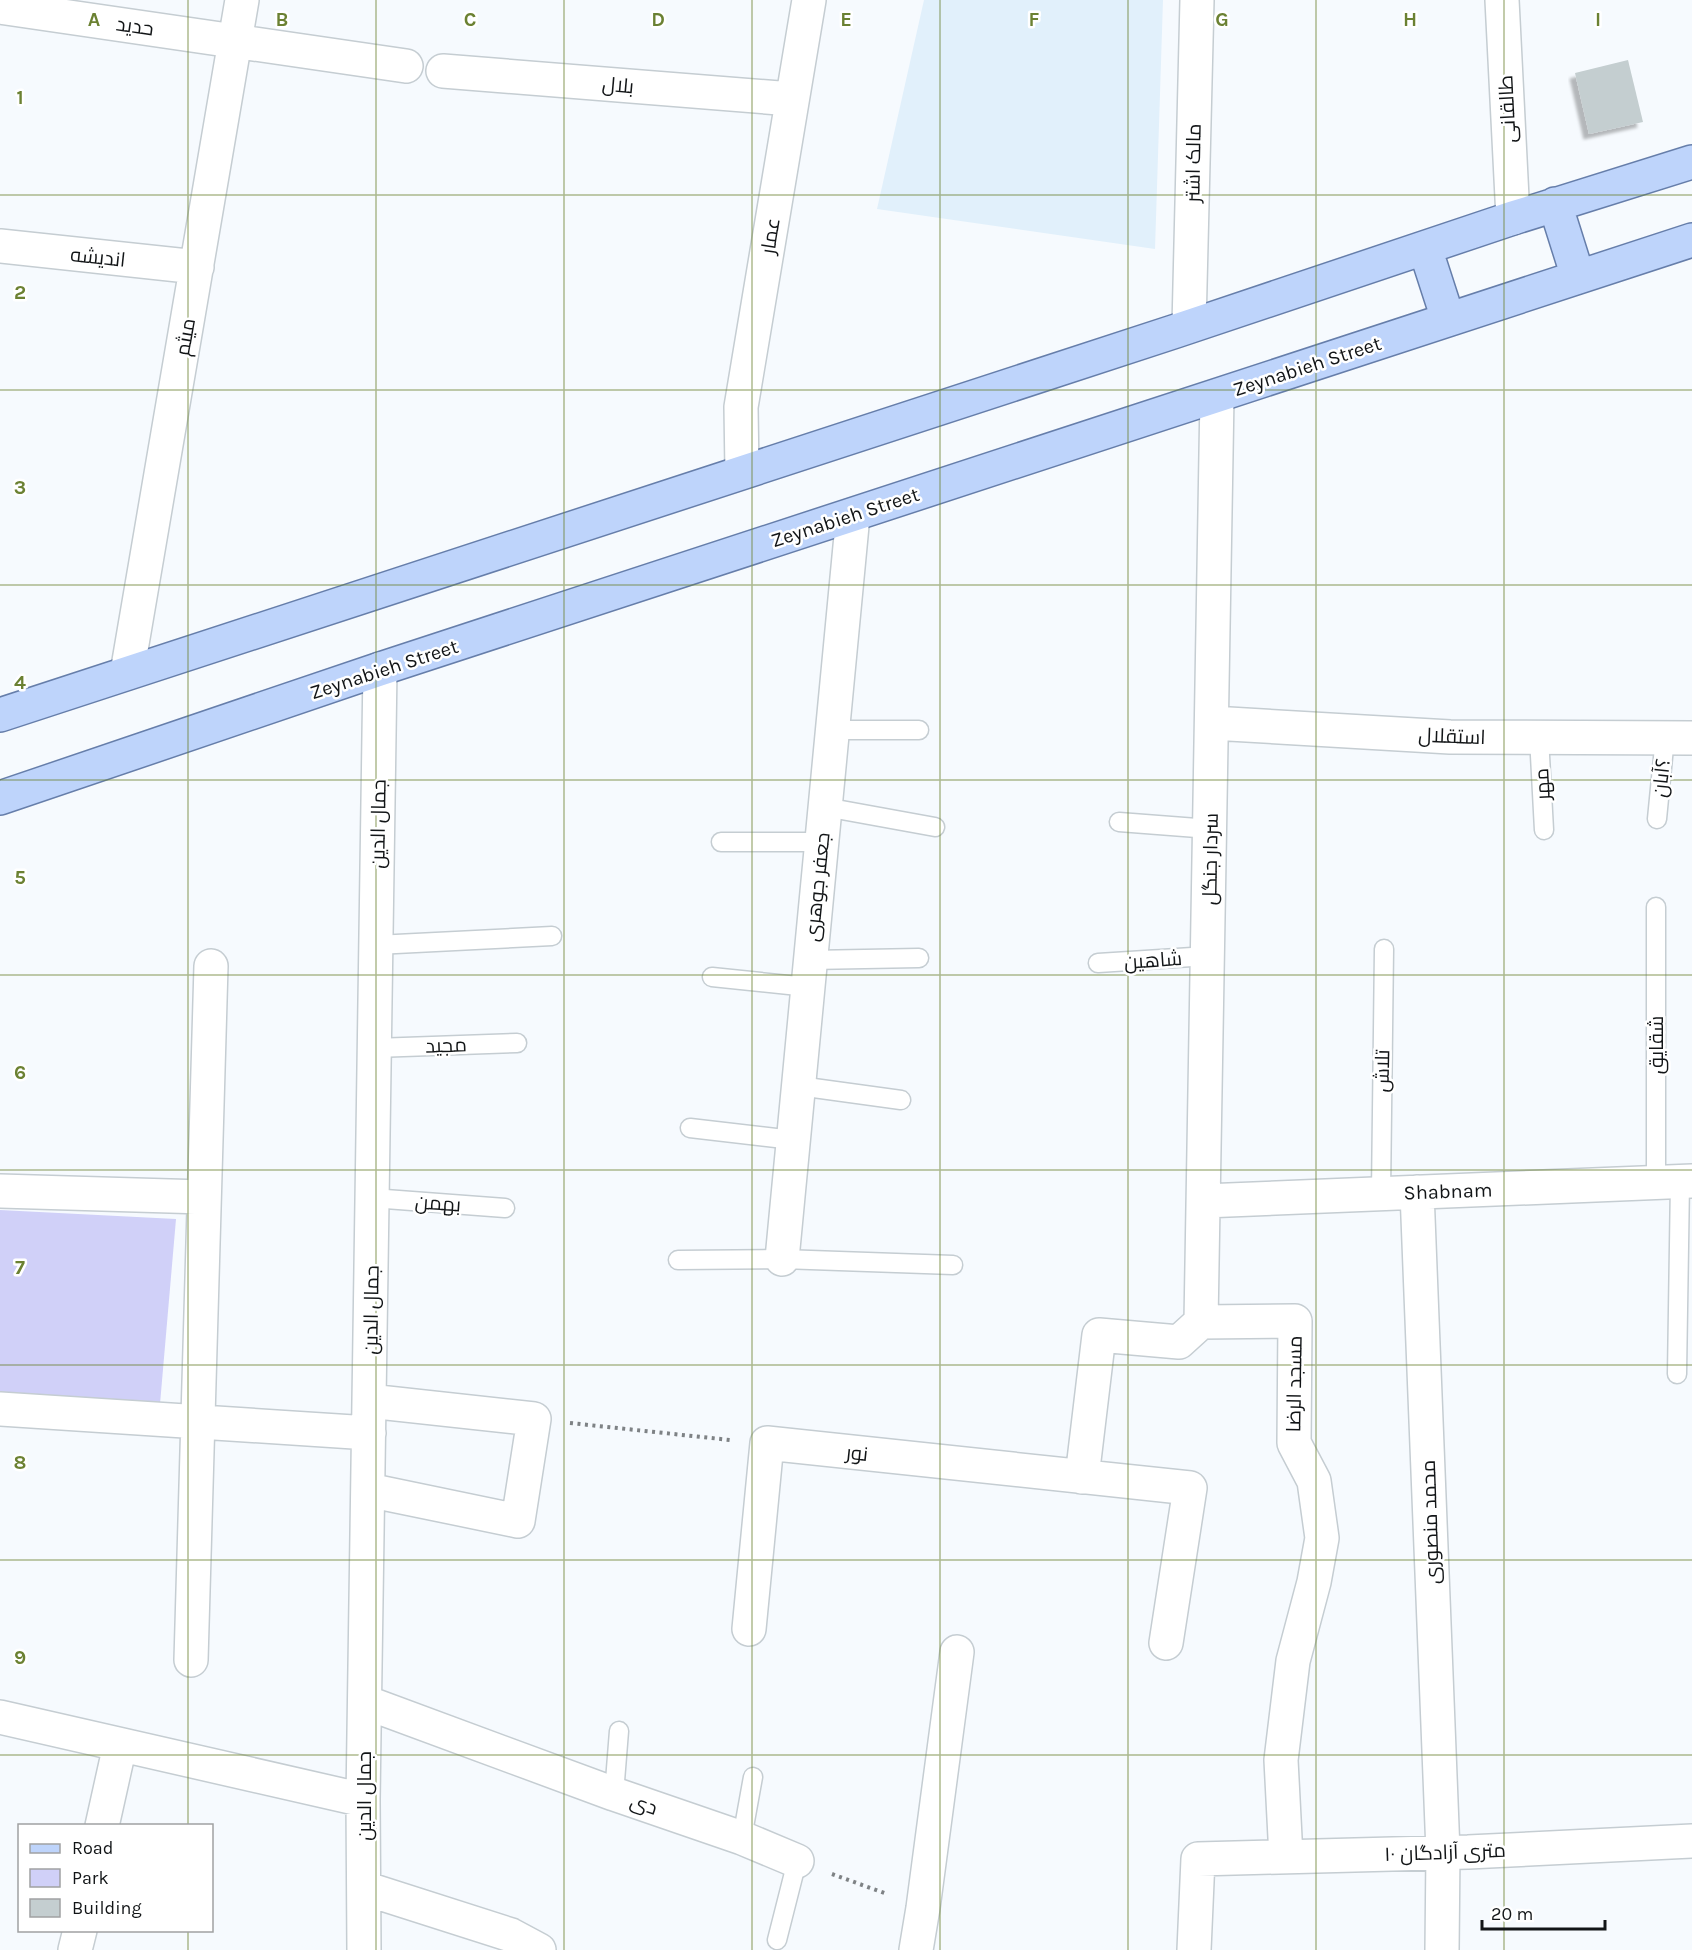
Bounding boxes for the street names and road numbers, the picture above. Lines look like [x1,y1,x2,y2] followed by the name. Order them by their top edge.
[115,12,155,41] street label: حدید
[601,73,635,99] street label: بلال
[1494,74,1522,144] street label: طالقانی
[1181,123,1206,204] street label: مالک اشتر
[756,216,785,257] street label: عمار
[69,243,127,272] street label: اندیشه
[171,316,202,358] street label: میثم
[1230,332,1385,401] street label: Zeynabieh Street
[768,483,923,552] street label: Zeynabieh Street
[307,635,462,704] street label: Zeynabieh Street
[1418,724,1486,750] street label: استقلال
[1648,757,1676,799] street label: ؟آبان
[1530,767,1556,802] street label: مهر
[366,779,392,869] street label: جمال الدین
[1198,813,1224,905] street label: سردار جنگل
[800,831,836,943] street label: جعفر جوهری
[1123,947,1183,975] street label: شاهین
[1645,1016,1669,1074] street label: شقایق
[425,1033,467,1058] street label: مجید
[1371,1049,1395,1093] street label: تلاش
[1403,1178,1493,1205] street label: Shabnam
[414,1190,462,1218] street label: بهمن
[359,1265,385,1355] street label: جمال الدین
[1282,1335,1307,1433] street label: مسجد الرضا
[844,1441,869,1466] street label: نور
[1417,1459,1445,1585] street label: محمد منصوری
[353,1751,377,1841] street label: جمال الدین
[627,1789,661,1821] street label: دی
[1384,1839,1506,1867] street label: ۱۰ متری آزادگان

